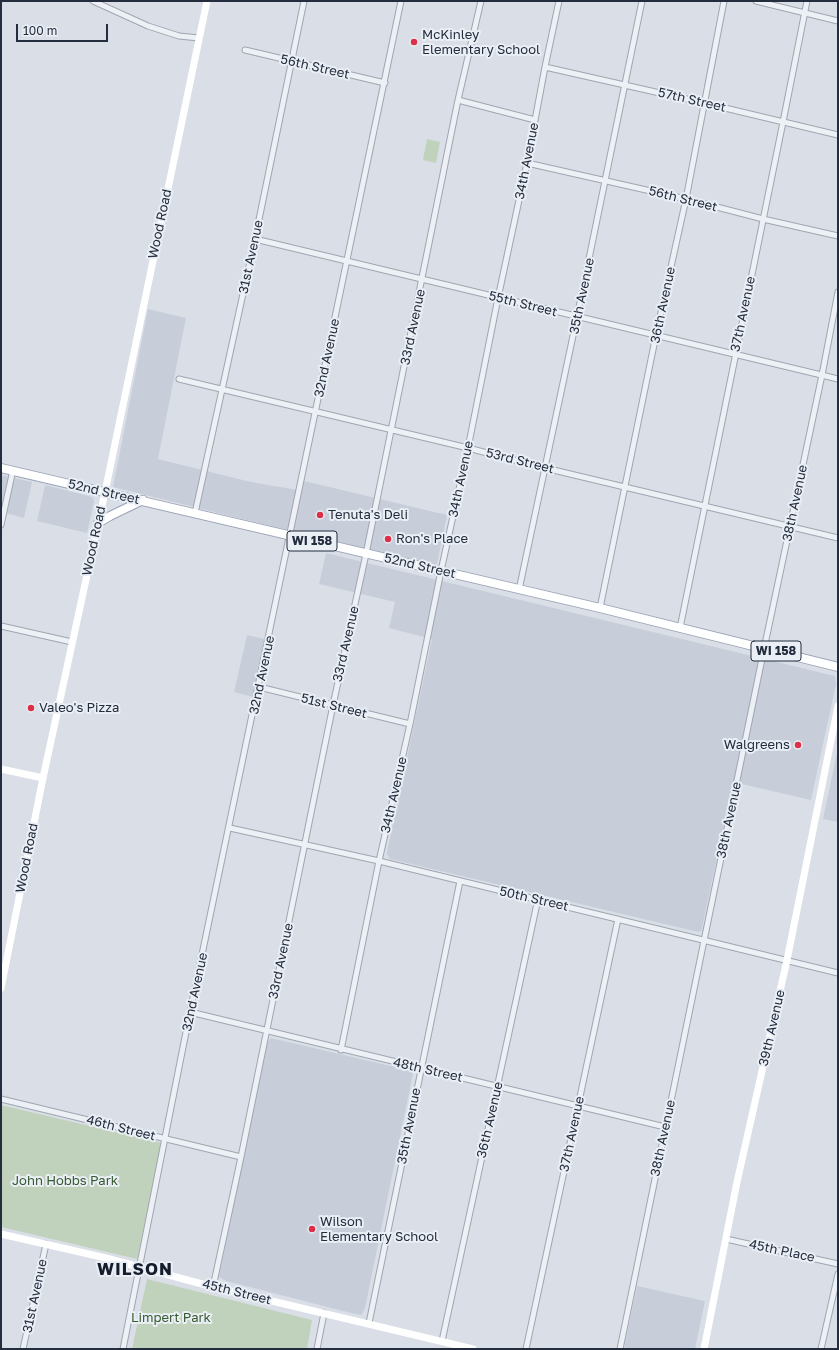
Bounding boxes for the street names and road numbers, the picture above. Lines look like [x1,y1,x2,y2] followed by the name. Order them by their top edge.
[279,51,351,83] street label: 56th Street
[656,85,728,115] street label: 57th Street
[512,121,542,201] street label: 34th Avenue
[647,183,719,215] street label: 56th Street
[145,188,175,260] street label: Wood Road
[236,219,266,295] street label: 31st Avenue
[566,256,598,336] street label: 35th Avenue
[647,265,679,345] street label: 36th Avenue
[727,275,759,353] street label: 37th Avenue
[397,288,429,366] street label: 33rd Avenue
[487,288,559,320] street label: 55th Street
[311,317,343,399] street label: 32nd Avenue
[445,439,477,519] street label: 34th Avenue
[484,445,556,477] street label: 53rd Street
[779,463,811,543] street label: 38th Avenue
[67,476,141,508] street label: 52nd Street
[79,505,109,577] street label: Wood Road
[287,531,337,551] road number: WI 158
[383,550,457,582] street label: 52nd Street
[330,605,362,683] street label: 33rd Avenue
[246,634,278,716] street label: 32nd Avenue
[751,641,801,661] road number: WI 158
[299,690,369,722] street label: 51st Street
[378,755,410,835] street label: 34th Avenue
[713,780,745,860] street label: 38th Avenue
[13,822,41,894] street label: Wood Road
[498,883,570,915] street label: 50th Street
[265,922,297,1000] street label: 33rd Avenue
[179,951,211,1033] street label: 32nd Avenue
[756,988,788,1068] street label: 39th Avenue
[392,1054,464,1086] street label: 48th Street
[474,1080,506,1160] street label: 36th Avenue
[394,1086,424,1166] street label: 35th Avenue
[556,1095,588,1173] street label: 37th Avenue
[647,1098,679,1178] street label: 38th Avenue
[85,1112,157,1144] street label: 46th Street
[748,1236,816,1266] street label: 45th Place
[20,1258,50,1334] street label: 31st Avenue
[201,1276,273,1308] street label: 45th Street

